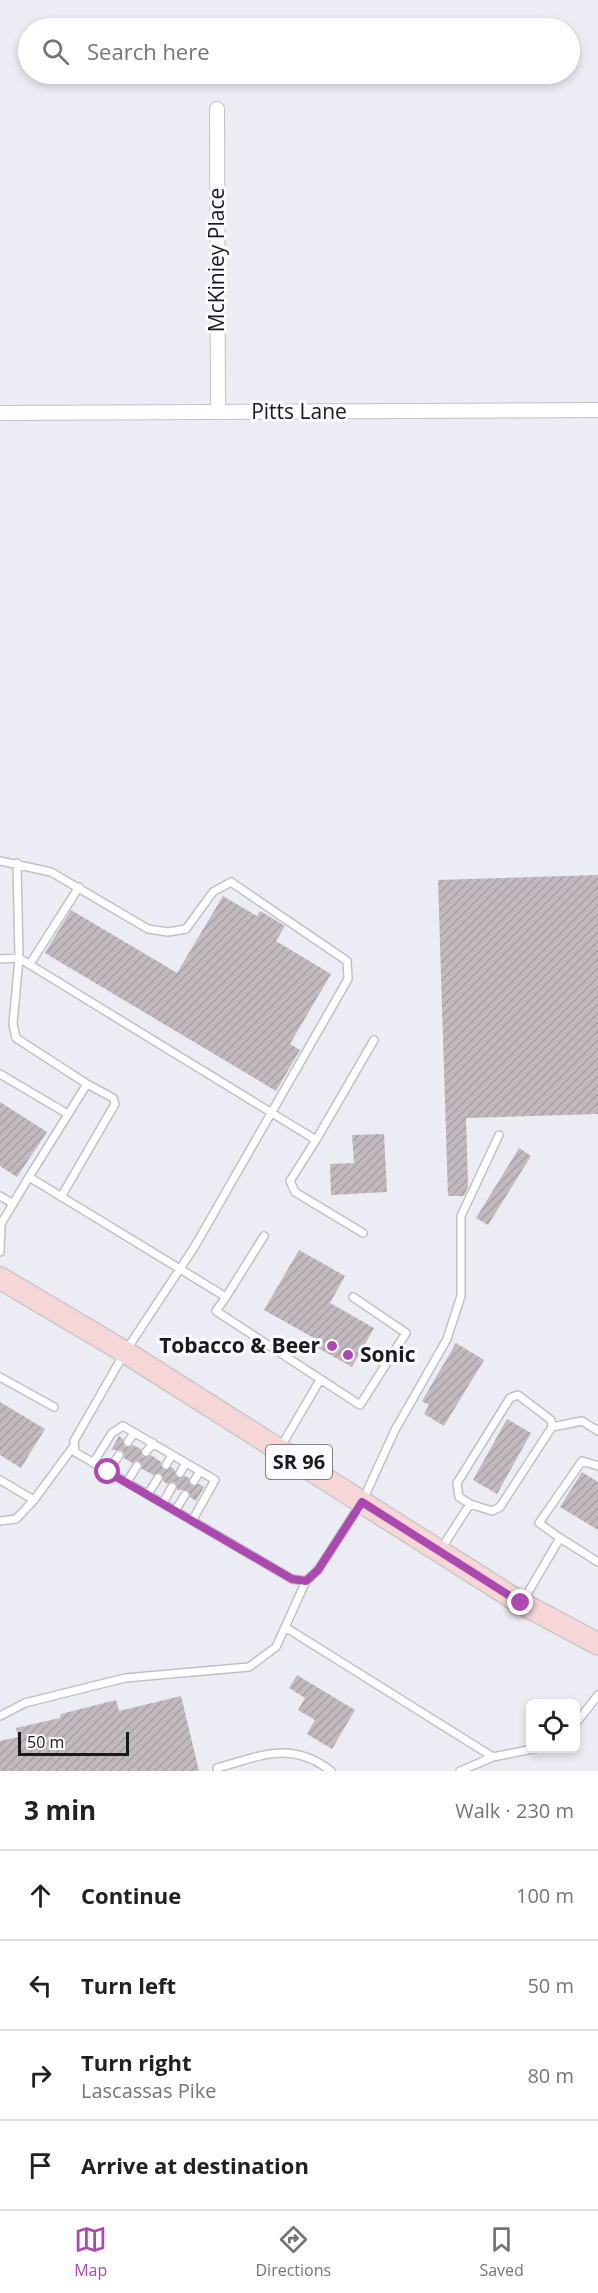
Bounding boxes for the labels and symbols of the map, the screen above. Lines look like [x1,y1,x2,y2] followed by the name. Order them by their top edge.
[202,188,230,332] street label: McKiniey Place
[251,397,347,425] street label: Pitts Lane
[159,1331,320,1359] place label: Tobacco & Beer
[325,1339,339,1353] marker: Tobacco & Beer
[360,1340,416,1368] place label: Sonic
[341,1348,355,1362] marker: Sonic
[266,1445,332,1479] road number: SR 96
[94,1458,120,1484] route start
[507,1589,533,1615] route end
[18,1729,129,1756] scale bar

